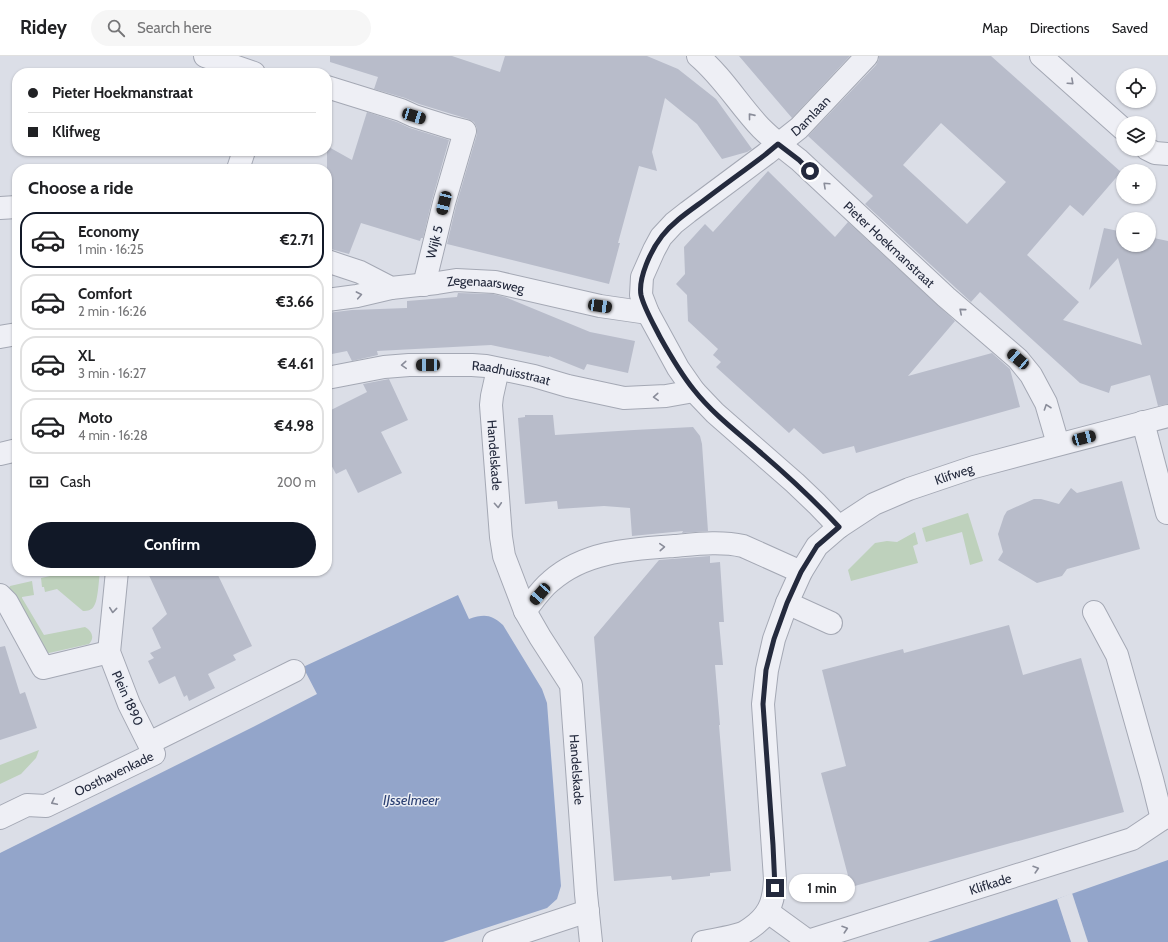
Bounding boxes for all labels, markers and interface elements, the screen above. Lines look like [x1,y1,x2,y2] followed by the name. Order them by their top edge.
[91,10,371,46] search box
[20,16,67,39] text: Ridey
[105,17,127,39] icon: search
[137,19,212,37] text: Search here
[982,19,1008,37] text: Map
[1030,19,1090,37] text: Directions
[1112,19,1148,37] text: Saved
[1116,68,1156,252] map controls
[1116,68,1156,108] button: locate
[1066,77,1073,84] one-way arrow
[52,84,193,102] text: Pieter Hoekmanstraat
[788,92,833,139] street label: Damlaan
[401,107,427,125] car
[749,114,756,121] one-way arrow
[1116,116,1156,156] button: layers
[52,123,100,141] text: Klifweg
[801,162,819,180] route start
[1116,164,1156,204] button: +
[28,177,133,199] text: Choose a ride
[823,183,830,190] one-way arrow
[435,190,453,216] car
[840,198,939,291] street label: Pieter Hoekmanstraat
[1116,212,1156,252] button: −
[30,222,66,258] icon: car
[78,223,139,241] text: Economy
[422,224,447,260] street label: Wijk 5
[280,231,314,249] text: €2.71
[78,241,144,257] text: 1 min · 16:25
[446,272,526,297] street label: Zegenaarsweg
[30,284,66,320] icon: car
[78,285,132,303] text: Comfort
[356,291,362,300] one-way arrow
[276,293,314,311] text: €3.66
[587,298,613,314] car
[78,303,147,319] text: 2 min · 16:26
[960,309,967,316] one-way arrow
[30,346,66,382] icon: car
[78,347,95,365] text: XL
[1005,347,1031,371] car
[278,355,314,373] text: €4.61
[471,357,553,389] street label: Raadhuisstraat
[416,359,440,371] car
[401,361,407,370] one-way arrow
[78,365,146,381] text: 3 min · 16:27
[653,392,659,401] one-way arrow
[1043,404,1052,411] one-way arrow
[30,408,66,444] icon: car
[78,409,112,427] text: Moto
[274,417,314,435] text: €4.98
[484,419,505,491] street label: Handelskade
[78,427,148,443] text: 4 min · 16:28
[1071,429,1097,447] car
[932,460,976,488] street label: Klifweg
[28,471,50,493] icon: cash
[60,473,91,491] text: Cash
[277,474,316,490] text: 200 m
[493,502,502,508] one-way arrow
[28,522,316,568] button: Confirm
[659,542,665,551] one-way arrow
[528,581,552,607] car
[109,607,118,613] one-way arrow
[109,668,147,728] street label: Plein 1890
[567,734,588,806] street label: Handelskade
[71,747,156,799] street label: Oosthavenkade
[383,791,440,809] water label: IJsselmeer
[51,797,58,805] one-way arrow
[1032,865,1039,874] one-way arrow
[967,869,1014,898] street label: Klifkade
[789,874,855,902] callout: 1 min
[766,879,784,897] route end
[807,880,837,896] text: 1 min
[842,925,849,934] one-way arrow

